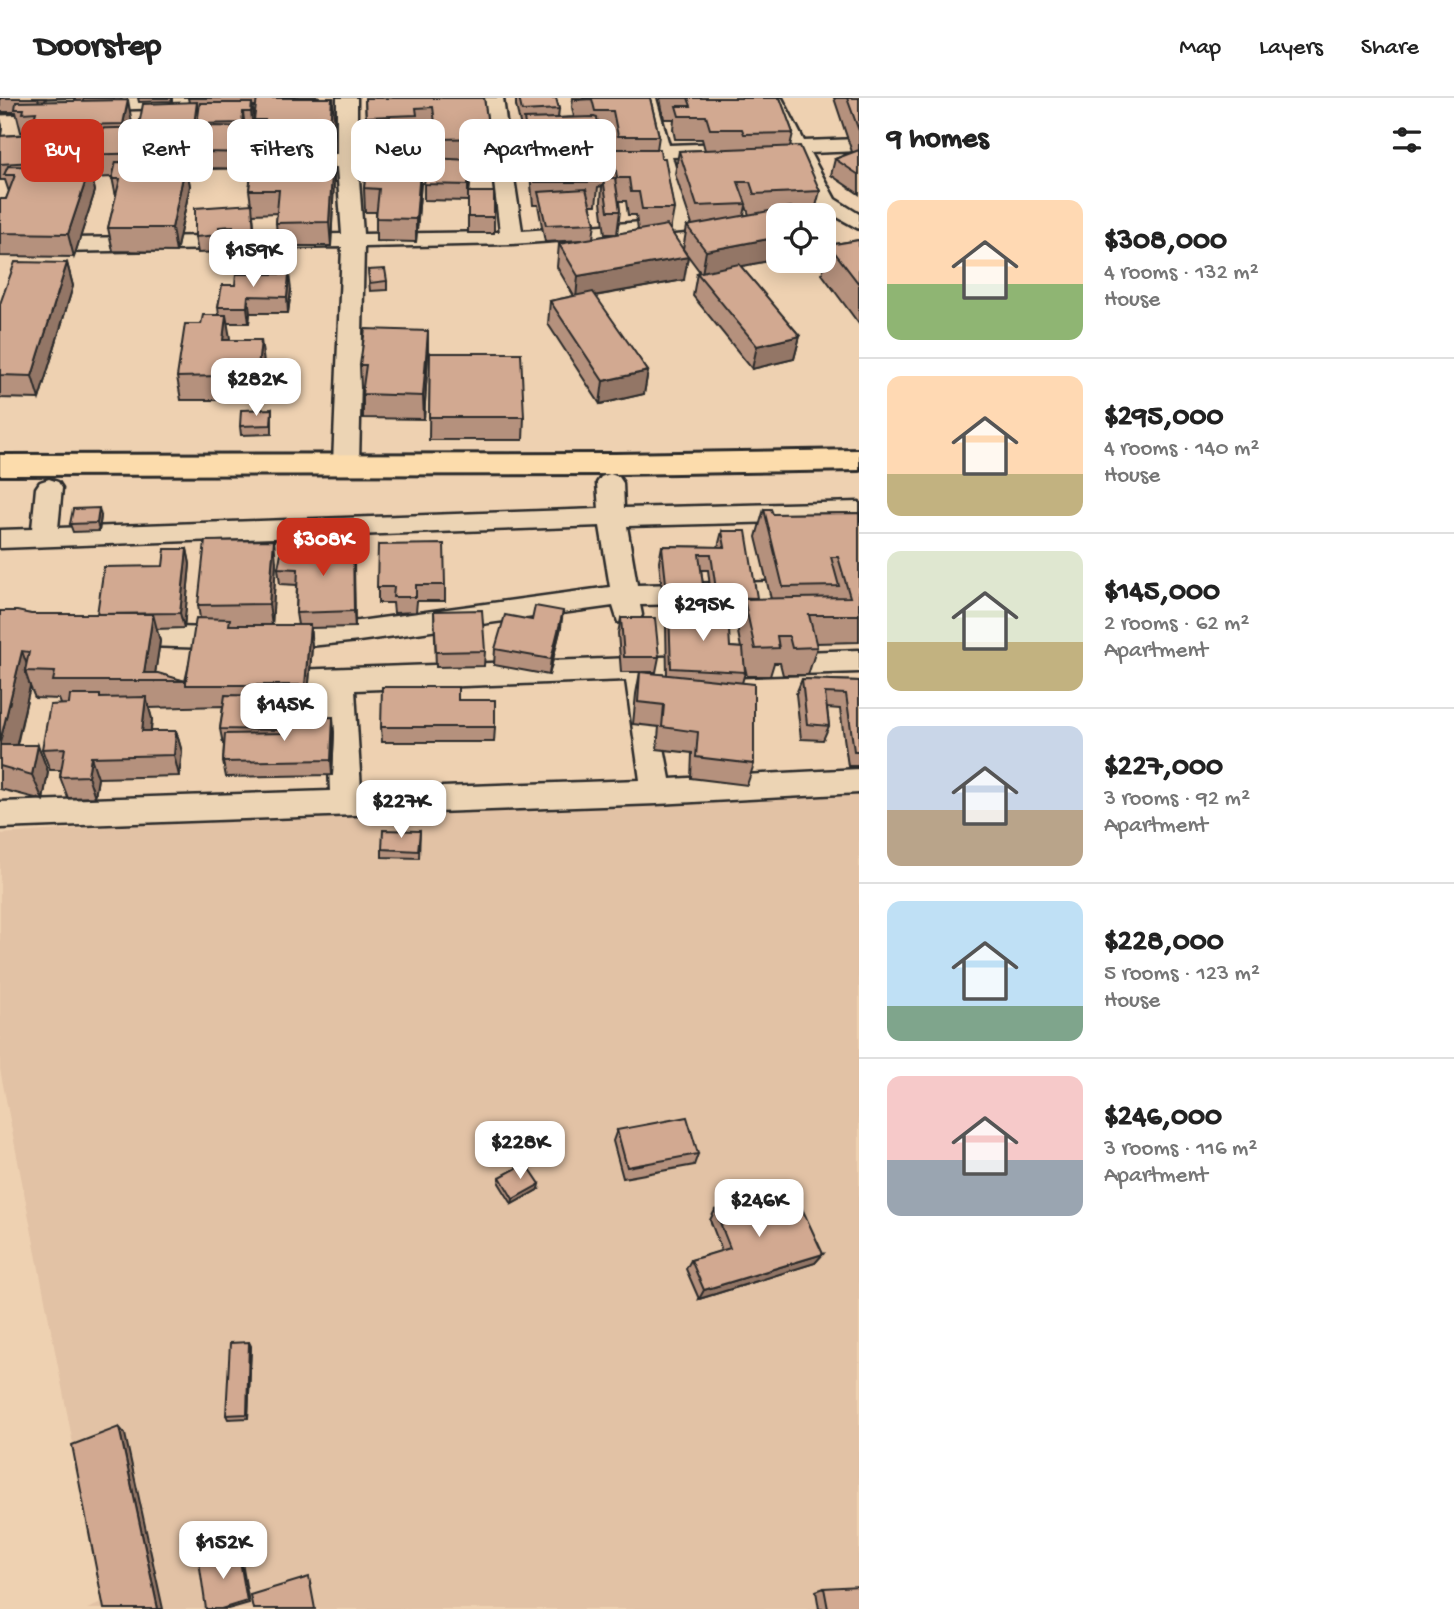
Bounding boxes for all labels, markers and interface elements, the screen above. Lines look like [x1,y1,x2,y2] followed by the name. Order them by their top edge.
[35,29,161,67] text: Doorstep
[1179,34,1221,63] text: Map
[1259,34,1323,63] text: Layers
[1361,34,1419,63] text: Share
[21,119,104,182] chip: Buy
[118,119,213,182] chip: Rent
[227,119,337,182] chip: Filters
[351,119,445,182] chip: New
[459,119,616,182] chip: Apartment
[1388,121,1426,159] icon: filters
[887,123,989,158] text: 9 homes
[766,203,836,273] map controls
[766,203,836,273] button: locate
[1104,225,1227,260] text: $308,000
[943,228,1027,312] icon: home
[204,230,302,289] pin: $159K
[225,238,281,265] text: $159K
[1104,260,1259,287] text: 4 rooms · 132 m²
[1104,287,1160,314] text: House
[207,358,305,418] pin: $282K
[227,367,285,394] text: $282K
[1104,401,1224,436] text: $295,000
[943,404,1027,488] icon: home
[1104,436,1259,463] text: 4 rooms · 140 m²
[1104,463,1160,490] text: House
[274,518,372,578] pin: $308K
[293,527,353,554] text: $308K
[1104,576,1220,611] text: $145,000
[943,579,1027,663] icon: home
[654,584,752,643] pin: $295K
[674,592,732,619] text: $295K
[1104,611,1249,638] text: 2 rooms · 62 m²
[1104,638,1208,665] text: Apartment
[235,684,333,743] pin: $145K
[256,692,312,719] text: $145K
[1104,751,1223,786] text: $227,000
[943,754,1027,838] icon: home
[352,780,450,840] pin: $227K
[1104,786,1250,813] text: 3 rooms · 92 m²
[372,789,430,816] text: $227K
[1104,813,1208,840] text: Apartment
[1104,926,1224,961] text: $228,000
[943,929,1027,1013] icon: home
[1104,961,1260,988] text: 5 rooms · 123 m²
[1104,988,1160,1015] text: House
[1104,1101,1222,1136] text: $246,000
[943,1104,1027,1188] icon: home
[471,1122,569,1181] pin: $228K
[491,1130,549,1157] text: $228K
[1104,1136,1257,1163] text: 3 rooms · 116 m²
[1104,1163,1208,1190] text: Apartment
[710,1180,808,1239] pin: $246K
[731,1188,787,1215] text: $246K
[174,1522,272,1581] pin: $152K
[195,1530,251,1557] text: $152K

